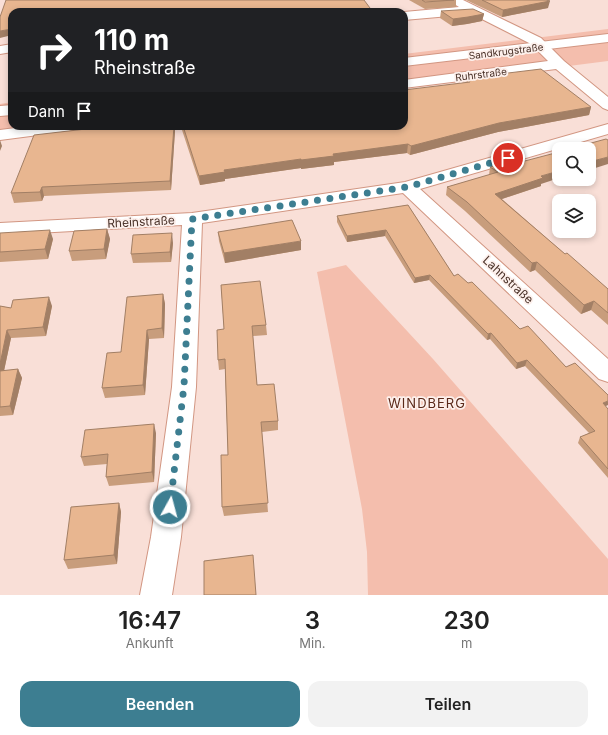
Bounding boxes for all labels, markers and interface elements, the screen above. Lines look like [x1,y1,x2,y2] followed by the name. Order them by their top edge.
[94,23,169,57] text: 110 m
[28,24,80,76] icon: right
[468,40,544,62] street label: Sandkrugstraße
[94,57,196,78] text: Rheinstraße
[454,65,508,83] street label: Ruhrstraße
[73,100,95,122] icon: arrive
[28,102,65,121] text: Dann
[491,141,525,175] pin
[552,142,596,238] map controls
[552,142,596,186] button: search
[497,147,519,169] icon: arrive
[552,194,596,238] button: layers
[107,212,175,231] street label: Rheinstraße
[480,252,537,307] street label: Lahnstraße
[388,395,466,411] district label: WINDBERG
[149,486,191,528] position arrow
[118,606,181,635] text: 16:47
[305,606,320,635] text: 3
[444,606,490,635] text: 230
[126,635,174,651] text: Ankunft
[299,635,326,651] text: Min.
[461,635,472,651] text: m
[20,681,300,727] button: Beenden
[308,681,588,727] button: Teilen

